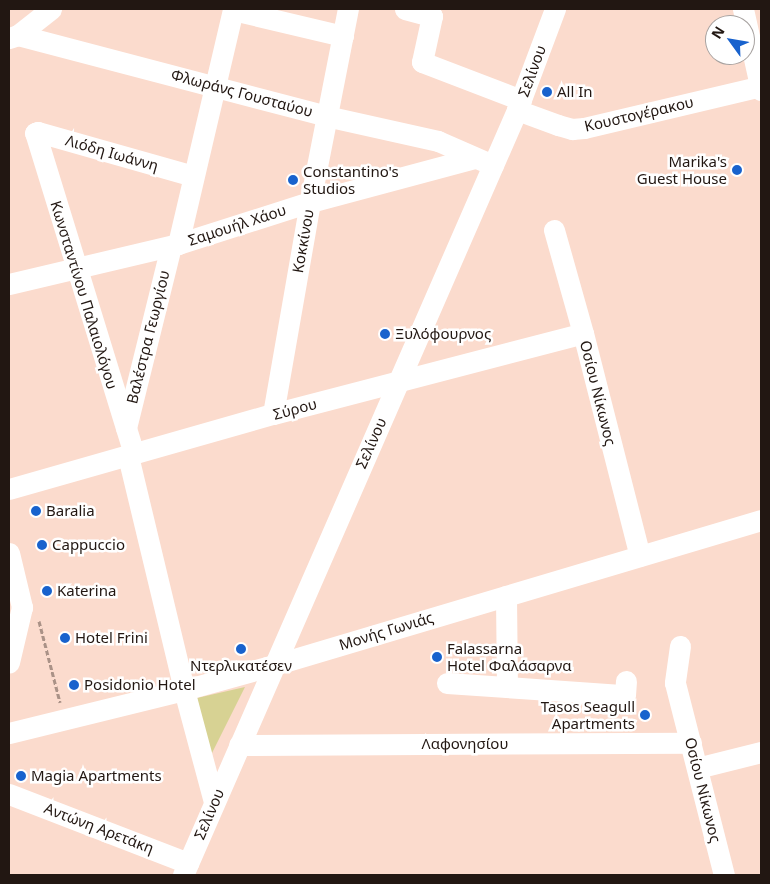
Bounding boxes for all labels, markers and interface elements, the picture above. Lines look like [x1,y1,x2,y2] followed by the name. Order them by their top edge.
[705,15,755,65] north arrow
[707,22,729,42] text: N
[514,43,550,99] street label: Σελίνου
[169,65,315,121] street label: Φλωράνς Γουσταύου
[557,83,593,101] place label: All In
[541,86,553,98] marker: All In
[583,93,695,135] street label: Κουστογέρακου
[64,131,160,175] street label: Λιόδη Ιωάννη
[637,152,727,187] place label: Marika's Guest House
[303,162,399,197] place label: Constantino's Studios
[731,164,743,176] marker: Marika's Guest House
[287,174,299,186] marker: Constantino's Studios
[47,199,121,391] street label: Κωνσταντίνου Παλαιολόγου
[186,201,288,249] street label: Σαμουήλ Χάου
[289,208,317,274] street label: Κοκκίνου
[123,268,173,406] street label: Βαλέστρα Γεωργίου
[395,325,491,343] place label: Ξυλόφουρνος
[379,328,391,340] marker: Ξυλόφουρνος
[576,339,620,447] street label: Οσίου Νίκωνος
[271,395,319,423] street label: Σύρου
[352,415,390,471] street label: Σελίνου
[46,502,95,520] place label: Baralia
[30,505,42,517] marker: Baralia
[52,536,125,554] place label: Cappuccio
[36,539,48,551] marker: Cappuccio
[57,582,116,600] place label: Katerina
[41,585,53,597] marker: Katerina
[337,608,435,654] street label: Μονής Γωνιάς
[75,629,148,647] place label: Hotel Frini
[59,632,71,644] marker: Hotel Frini
[447,639,572,674] place label: Falassarna Hotel Φαλάσαρνα
[235,643,247,655] marker: Ντερλικατέσεν
[431,651,443,663] marker: Falassarna Hotel Φαλάσαρνα
[190,657,292,675] place label: Ντερλικατέσεν
[84,676,196,694] place label: Posidonio Hotel
[68,679,80,691] marker: Posidonio Hotel
[541,697,635,732] place label: Tasos Seagull Apartments
[639,709,651,721] marker: Tasos Seagull Apartments
[422,735,508,753] street label: Λαφονησίου
[681,736,725,844] street label: Οσίου Νίκωνος
[31,767,162,785] place label: Magia Apartments
[15,770,27,782] marker: Magia Apartments
[190,786,228,842] street label: Σελίνου
[42,799,156,857] street label: Αντώνη Αρετάκη

